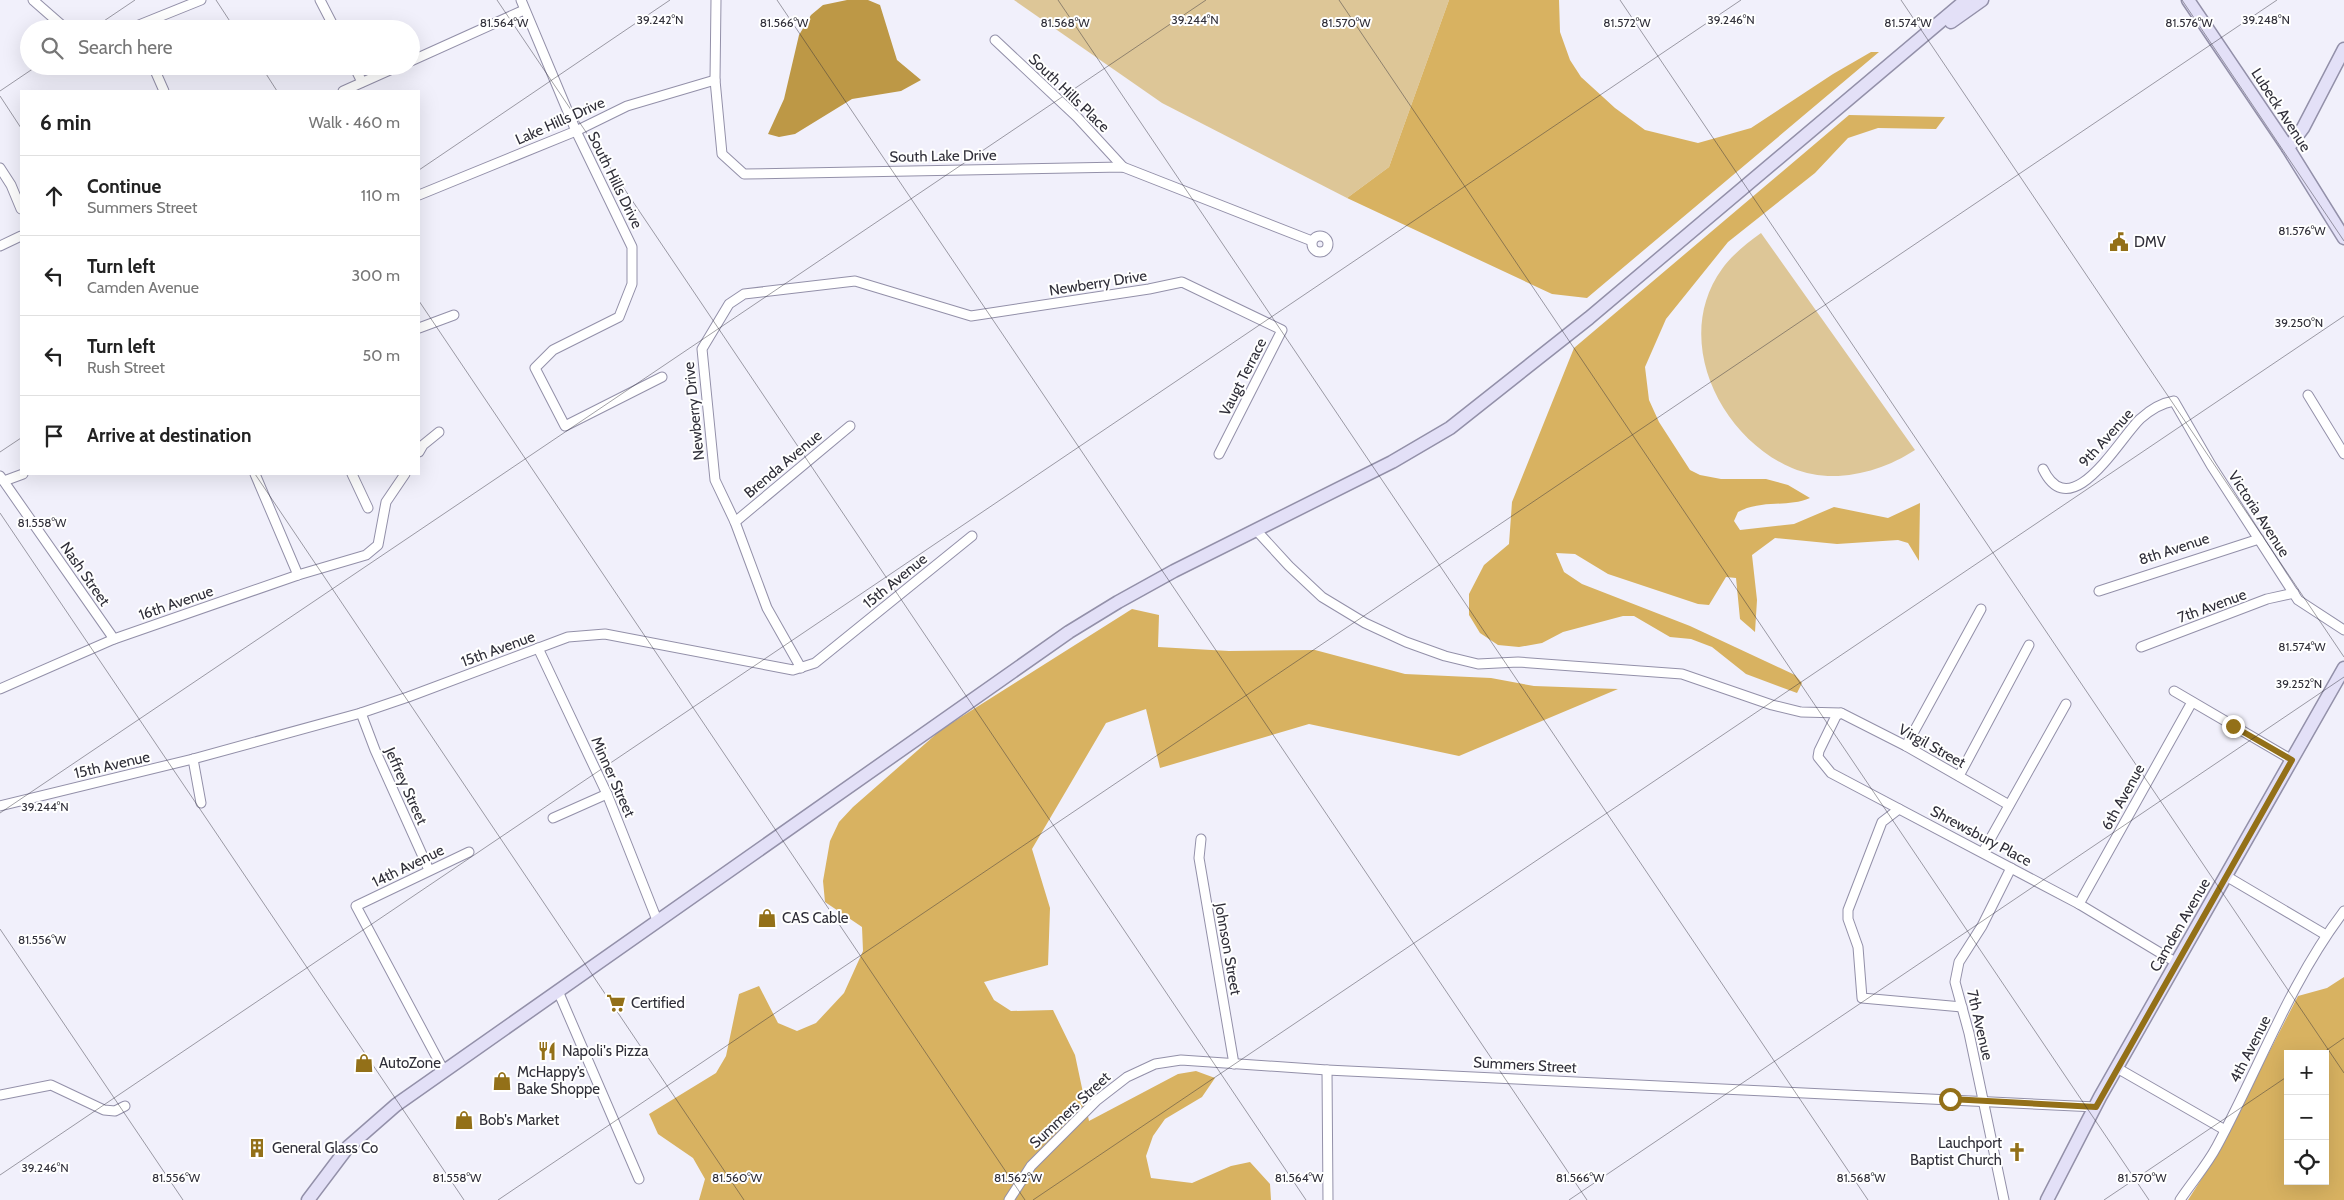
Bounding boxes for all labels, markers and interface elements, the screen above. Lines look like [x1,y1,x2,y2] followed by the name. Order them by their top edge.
[637,12,684,27] text: 39.242°N
[1171,12,1219,27] text: 39.244°N
[1707,12,1755,27] text: 39.246°N
[2242,12,2290,27] text: 39.248°N
[480,15,529,30] text: 81.564°W
[760,15,809,30] text: 81.566°W
[1040,15,1090,30] text: 81.568°W
[1321,15,1371,30] text: 81.570°W
[1603,15,1651,30] text: 81.572°W
[1884,15,1932,30] text: 81.574°W
[2165,15,2213,30] text: 81.576°W
[20,20,420,75] search box
[38,34,66,62] icon: search
[78,36,172,59] text: Search here
[1025,50,1113,136] street label: South Hills Place
[2247,65,2315,155] street label: Lubeck Avenue
[512,93,608,149] street label: Lake Hills Drive
[40,110,91,135] text: 6 min
[309,113,400,132] text: Walk · 460 m
[584,129,646,232] street label: South Hills Drive
[889,146,997,166] street label: South Lake Drive
[87,175,161,198] text: Continue
[40,182,68,210] icon: ahead
[361,186,400,205] text: 110 m
[87,198,197,217] text: Summers Street
[2278,223,2326,238] text: 81.576°W
[2108,231,2130,253] public building icon: DMV
[2134,233,2167,251] place label: DMV
[87,255,155,278] text: Turn left
[40,262,68,290] icon: left
[351,266,400,285] text: 300 m
[1048,266,1149,300] street label: Newberry Drive
[87,278,199,297] text: Camden Avenue
[2275,315,2323,330] text: 39.250°N
[87,335,155,358] text: Turn left
[1216,335,1270,419] street label: Vaugt Terrace
[40,342,68,370] icon: left
[363,346,400,365] text: 50 m
[87,358,165,377] text: Rush Street
[680,361,708,461] street label: Newberry Drive
[2075,405,2137,471] street label: 9th Avenue
[40,422,68,450] icon: arrive
[87,424,251,447] text: Arrive at destination
[740,426,826,502] street label: Brenda Avenue
[2224,468,2294,561] street label: Victoria Avenue
[18,515,67,530] text: 81.558°W
[2136,529,2212,569] street label: 8th Avenue
[56,539,114,609] street label: Nash Street
[859,550,931,612] street label: 15th Avenue
[136,582,216,624] street label: 16th Avenue
[2175,585,2249,627] street label: 7th Avenue
[459,627,538,671] street label: 15th Avenue
[2278,639,2326,654] text: 81.574°W
[2276,676,2322,691] text: 39.252°N
[2222,715,2245,738] route end
[1895,720,1969,772] street label: Virgil Street
[587,734,639,820] street label: Minner Street
[381,744,431,828] street label: Jeffrey Street
[72,747,152,782] street label: 15th Avenue
[2098,761,2149,833] street label: 6th Avenue
[21,799,69,814] text: 39.244°N
[1927,802,2035,870] street label: Shrewsbury Place
[369,841,447,891] street label: 14th Avenue
[2146,875,2214,975] street label: Camden Avenue
[1211,901,1245,996] street label: Johnson Street
[756,907,778,929] shop icon: CAS Cable
[782,909,849,927] place label: CAS Cable
[18,932,67,947] text: 81.556°W
[1963,988,1997,1062] street label: 7th Avenue
[605,992,627,1014] supermarket icon: Certified
[631,994,685,1012] place label: Certified
[2225,1012,2275,1086] street label: 4th Avenue
[536,1040,558,1062] restaurant icon: Napoli's Pizza
[562,1042,649,1060] place label: Napoli's Pizza
[2284,1050,2329,1185] map controls
[2284,1050,2329,1095] button: +
[353,1052,375,1074] shop icon: AutoZone
[1473,1053,1577,1077] street label: Summers Street
[379,1054,441,1072] place label: AutoZone
[517,1063,600,1098] place label: McHappy’s Bake Shoppe
[1026,1068,1114,1152] street label: Summers Street
[491,1070,513,1092] shop icon: McHappy’s Bake Shoppe
[1939,1088,1962,1111] route start
[2284,1095,2329,1140] button: −
[453,1109,475,1131] shop icon: Bob's Market
[479,1111,559,1129] place label: Bob's Market
[1910,1134,2002,1169] place label: Lauchport Baptist Church
[246,1137,268,1159] building icon: General Glass Co
[272,1139,378,1157] place label: General Glass Co
[2284,1140,2329,1185] button: locate
[2006,1141,2028,1163] church icon: Lauchport Baptist Church
[21,1160,69,1175] text: 39.246°N
[152,1170,201,1185] text: 81.556°W
[433,1170,482,1185] text: 81.558°W
[712,1170,763,1185] text: 81.560°W
[994,1170,1043,1185] text: 81.562°W
[1275,1170,1324,1185] text: 81.564°W
[1556,1170,1605,1185] text: 81.566°W
[1836,1170,1886,1185] text: 81.568°W
[2117,1170,2167,1185] text: 81.570°W

